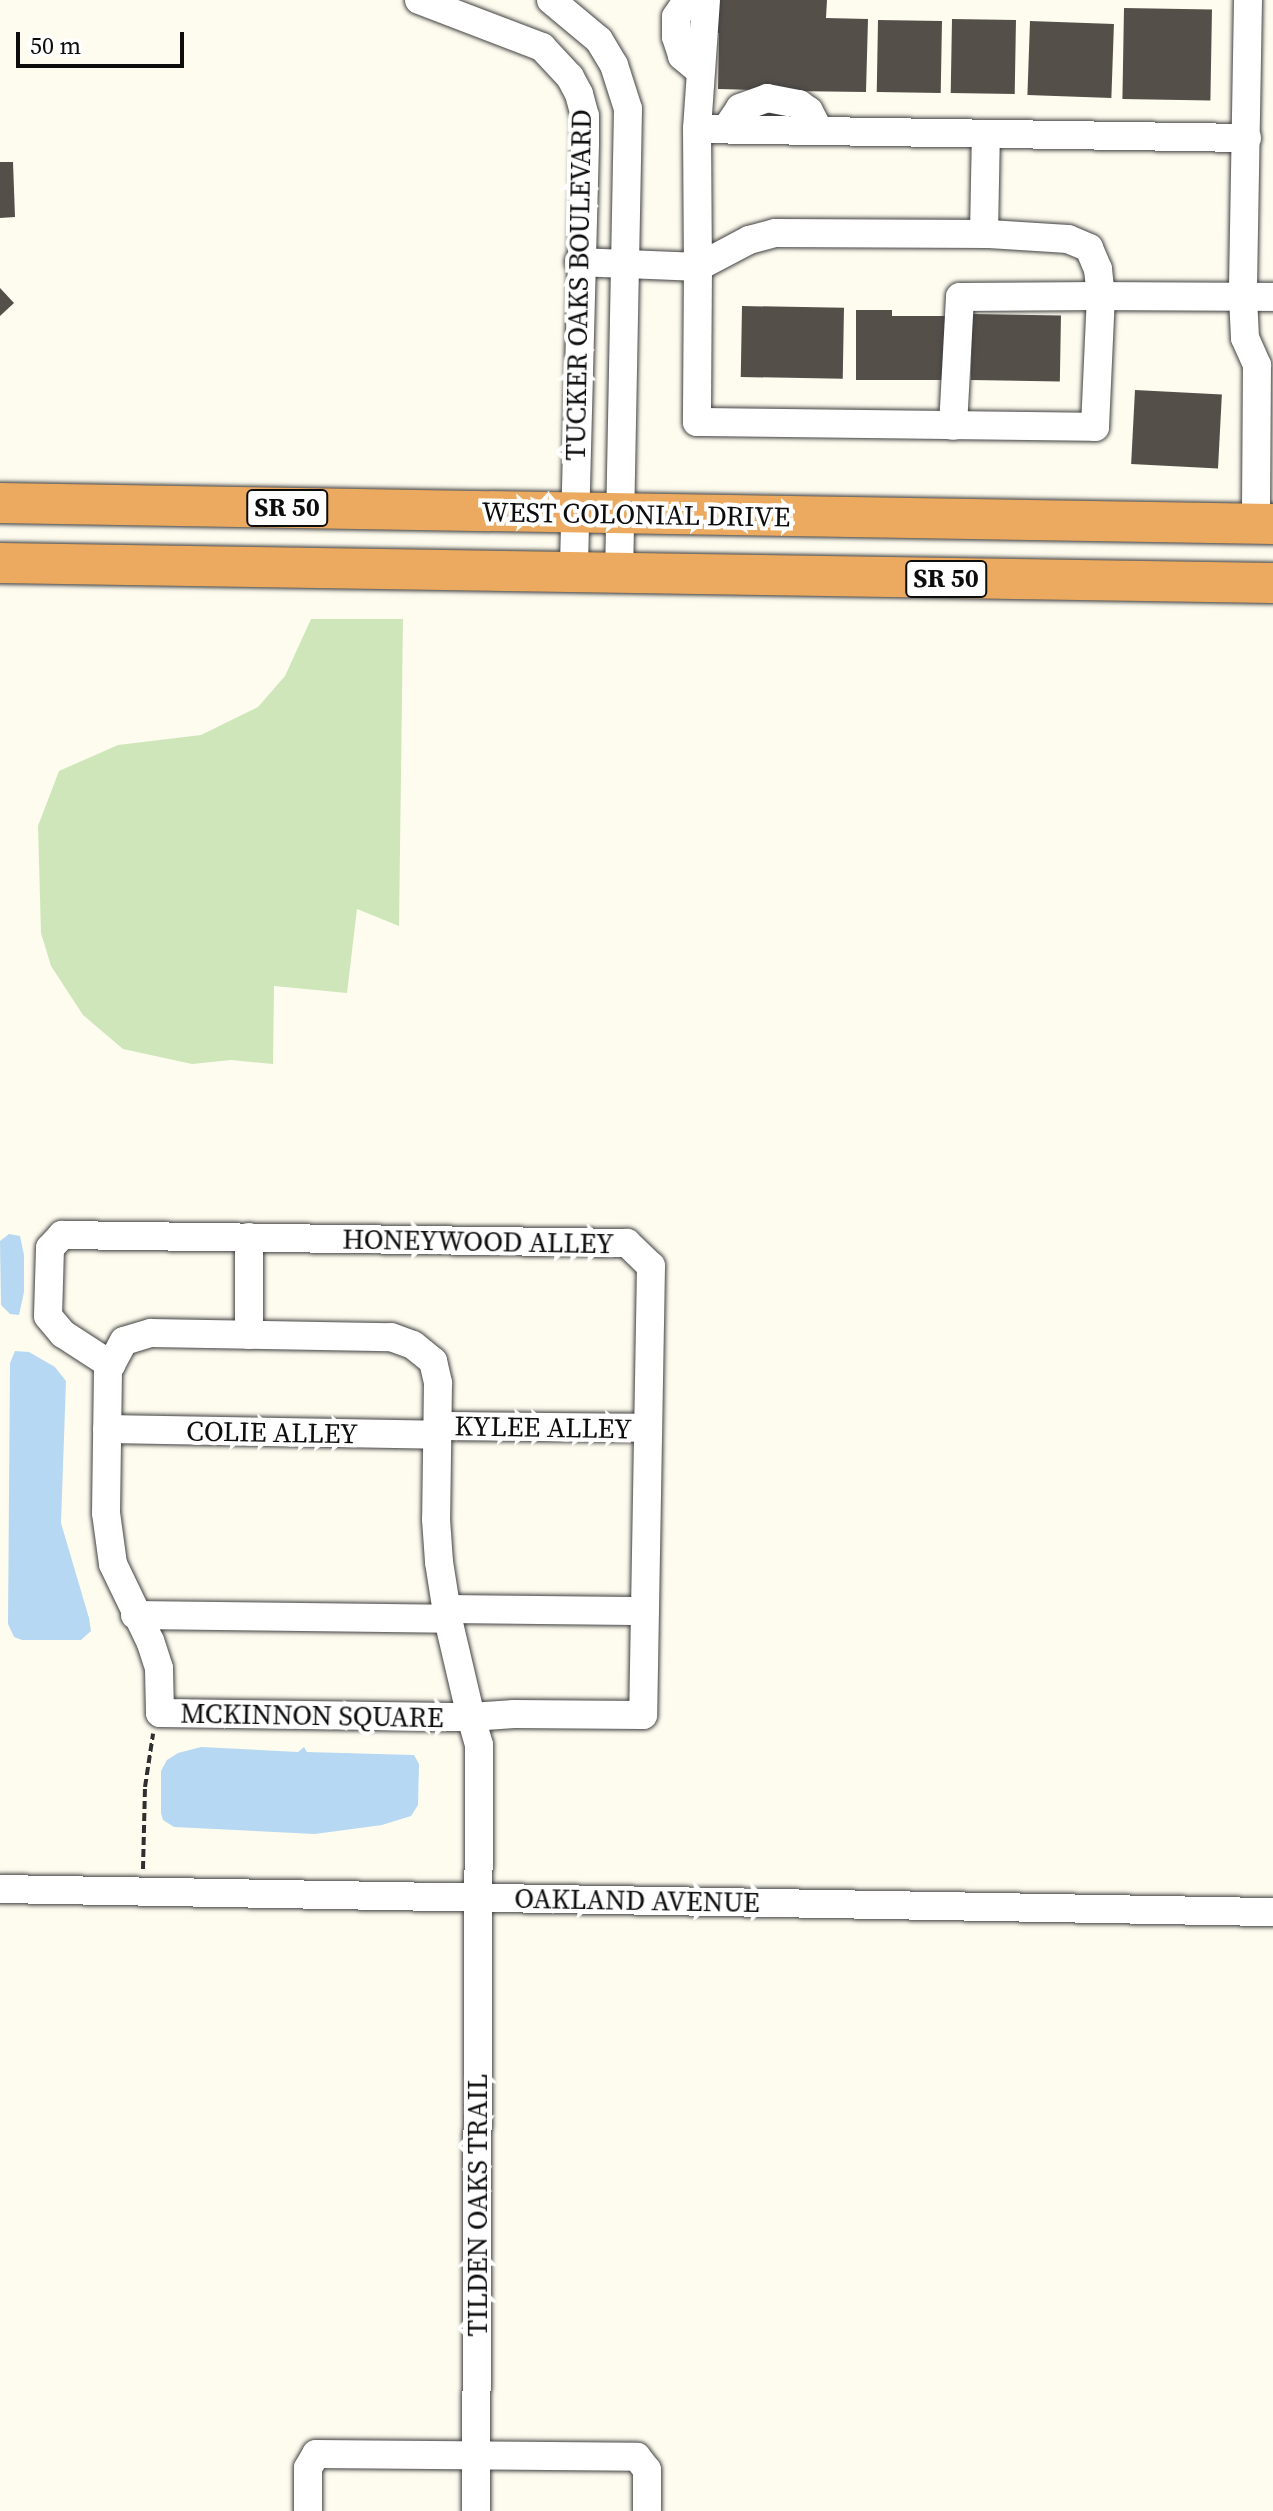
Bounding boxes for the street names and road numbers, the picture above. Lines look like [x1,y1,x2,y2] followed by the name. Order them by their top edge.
[558,109,598,461] street label: TUCKER OAKS BOULEVARD
[245,486,329,530] road number: SR 50
[481,495,791,533] street label: WEST COLONIAL DRIVE
[904,557,988,601] road number: SR 50
[342,1222,614,1260] street label: HONEYWOOD ALLEY
[454,1409,632,1445] street label: KYLEE ALLEY
[186,1414,358,1450] street label: COLIE ALLEY
[180,1696,444,1734] street label: MCKINNON SQUARE
[514,1881,760,1919] street label: OAKLAND AVENUE
[460,2073,494,2337] street label: TILDEN OAKS TRAIL

